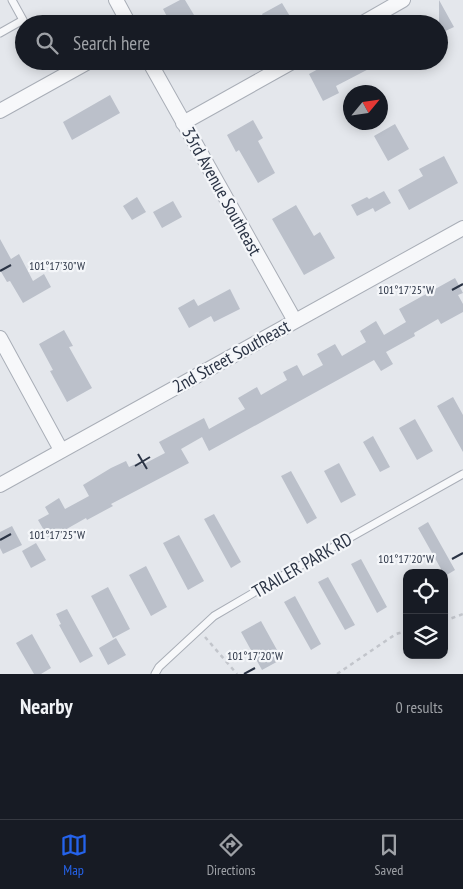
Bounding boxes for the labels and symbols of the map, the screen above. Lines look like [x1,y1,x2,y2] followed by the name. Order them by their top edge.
[343,85,388,130] north arrow
[177,123,267,259] street label: 33rd Avenue Southeast
[29,258,85,273] text: 101°17'30"W
[378,282,434,297] text: 101°17'25"W
[168,314,294,398] street label: 2nd Street Southeast
[29,527,85,542] text: 101°17'25"W
[248,527,356,603] street label: TRAILER PARK RD
[378,551,434,566] text: 101°17'20"W
[227,648,283,663] text: 101°17'20"W

